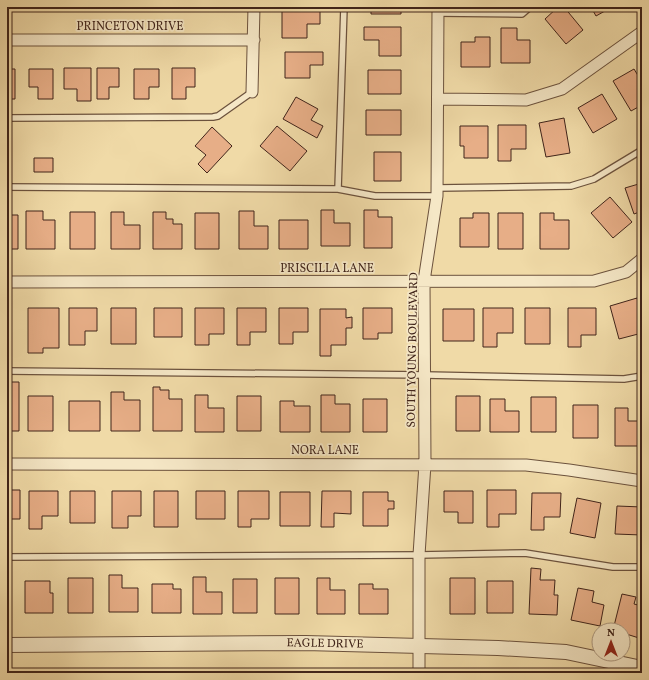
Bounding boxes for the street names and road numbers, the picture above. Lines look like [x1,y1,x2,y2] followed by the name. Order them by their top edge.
[77,19,183,35] street label: PRINCETON DRIVE
[280,261,374,277] street label: PRISCILLA LANE
[404,272,422,428] street label: SOUTH YOUNG BOULEVARD
[291,443,359,459] street label: NORA LANE
[286,635,364,653] street label: EAGLE DRIVE

